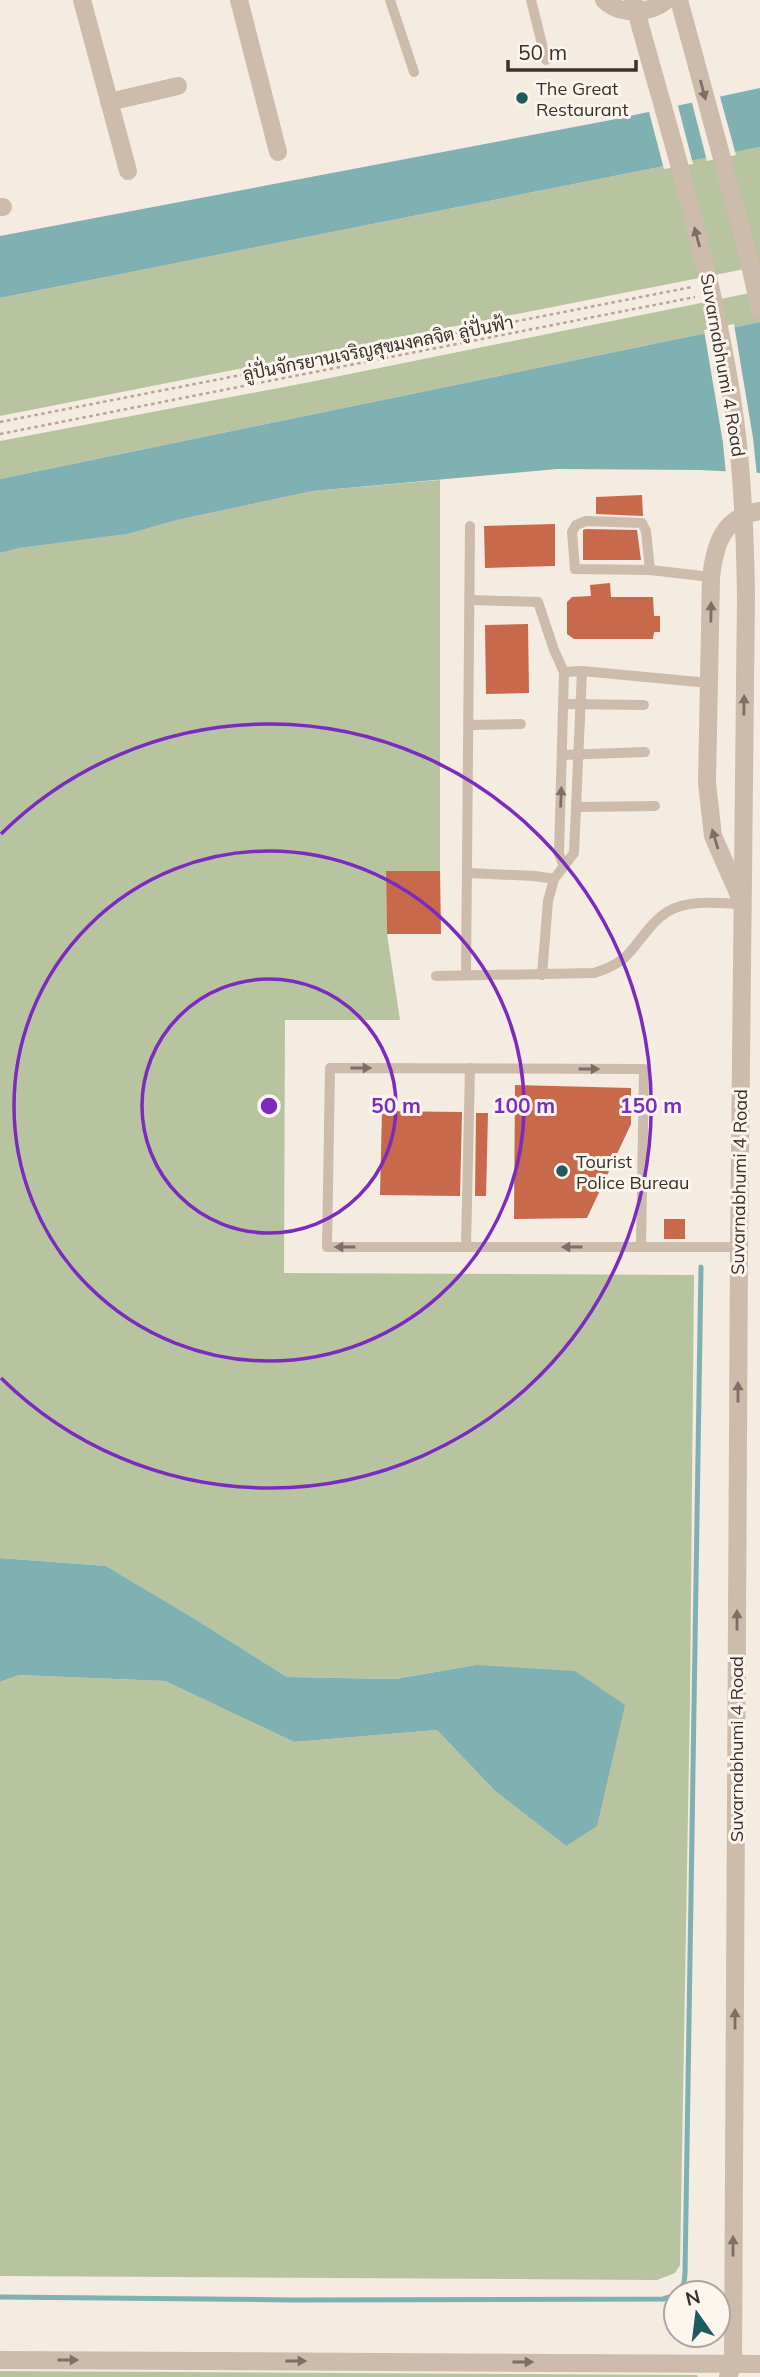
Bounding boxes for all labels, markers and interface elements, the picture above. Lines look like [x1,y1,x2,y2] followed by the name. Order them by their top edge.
[508,28,636,72] scale bar
[518,39,567,65] text: 50 m
[536,77,628,121] place label: The Great Restaurant
[699,79,709,100] one-way arrow
[514,90,530,106] marker: The Great Restaurant
[691,225,702,247] one-way arrow
[696,272,750,458] street label: Suvarnabhumi 4 Road
[240,307,516,388] street label: ลู่ปั่นจักรยานเจริญสุขมงคลจิต ลู่ปั่นฟ้า
[705,601,717,623] one-way arrow
[738,693,750,715] one-way arrow
[555,785,566,807] one-way arrow
[710,828,720,849] one-way arrow
[350,1062,372,1074] one-way arrow
[578,1063,600,1075] one-way arrow
[726,1089,752,1275] street label: Suvarnabhumi 4 Road
[371,1092,421,1118] text: 50 m
[493,1092,555,1118] text: 100 m
[620,1092,682,1118] text: 150 m
[257,1094,281,1118] centre of rings
[576,1150,689,1194] place label: Tourist Police Bureau
[554,1163,570,1179] marker: Tourist Police Bureau
[334,1241,356,1253] one-way arrow
[561,1241,583,1253] one-way arrow
[732,1381,744,1403] one-way arrow
[731,1609,743,1631] one-way arrow
[725,1656,748,1842] street label: Suvarnabhumi 4 Road
[729,2008,741,2030] one-way arrow
[727,2235,739,2257] one-way arrow
[662,2279,732,2349] north arrow
[683,2284,703,2311] text: N
[57,2354,79,2366] one-way arrow
[285,2355,307,2367] one-way arrow
[512,2357,534,2368] one-way arrow

